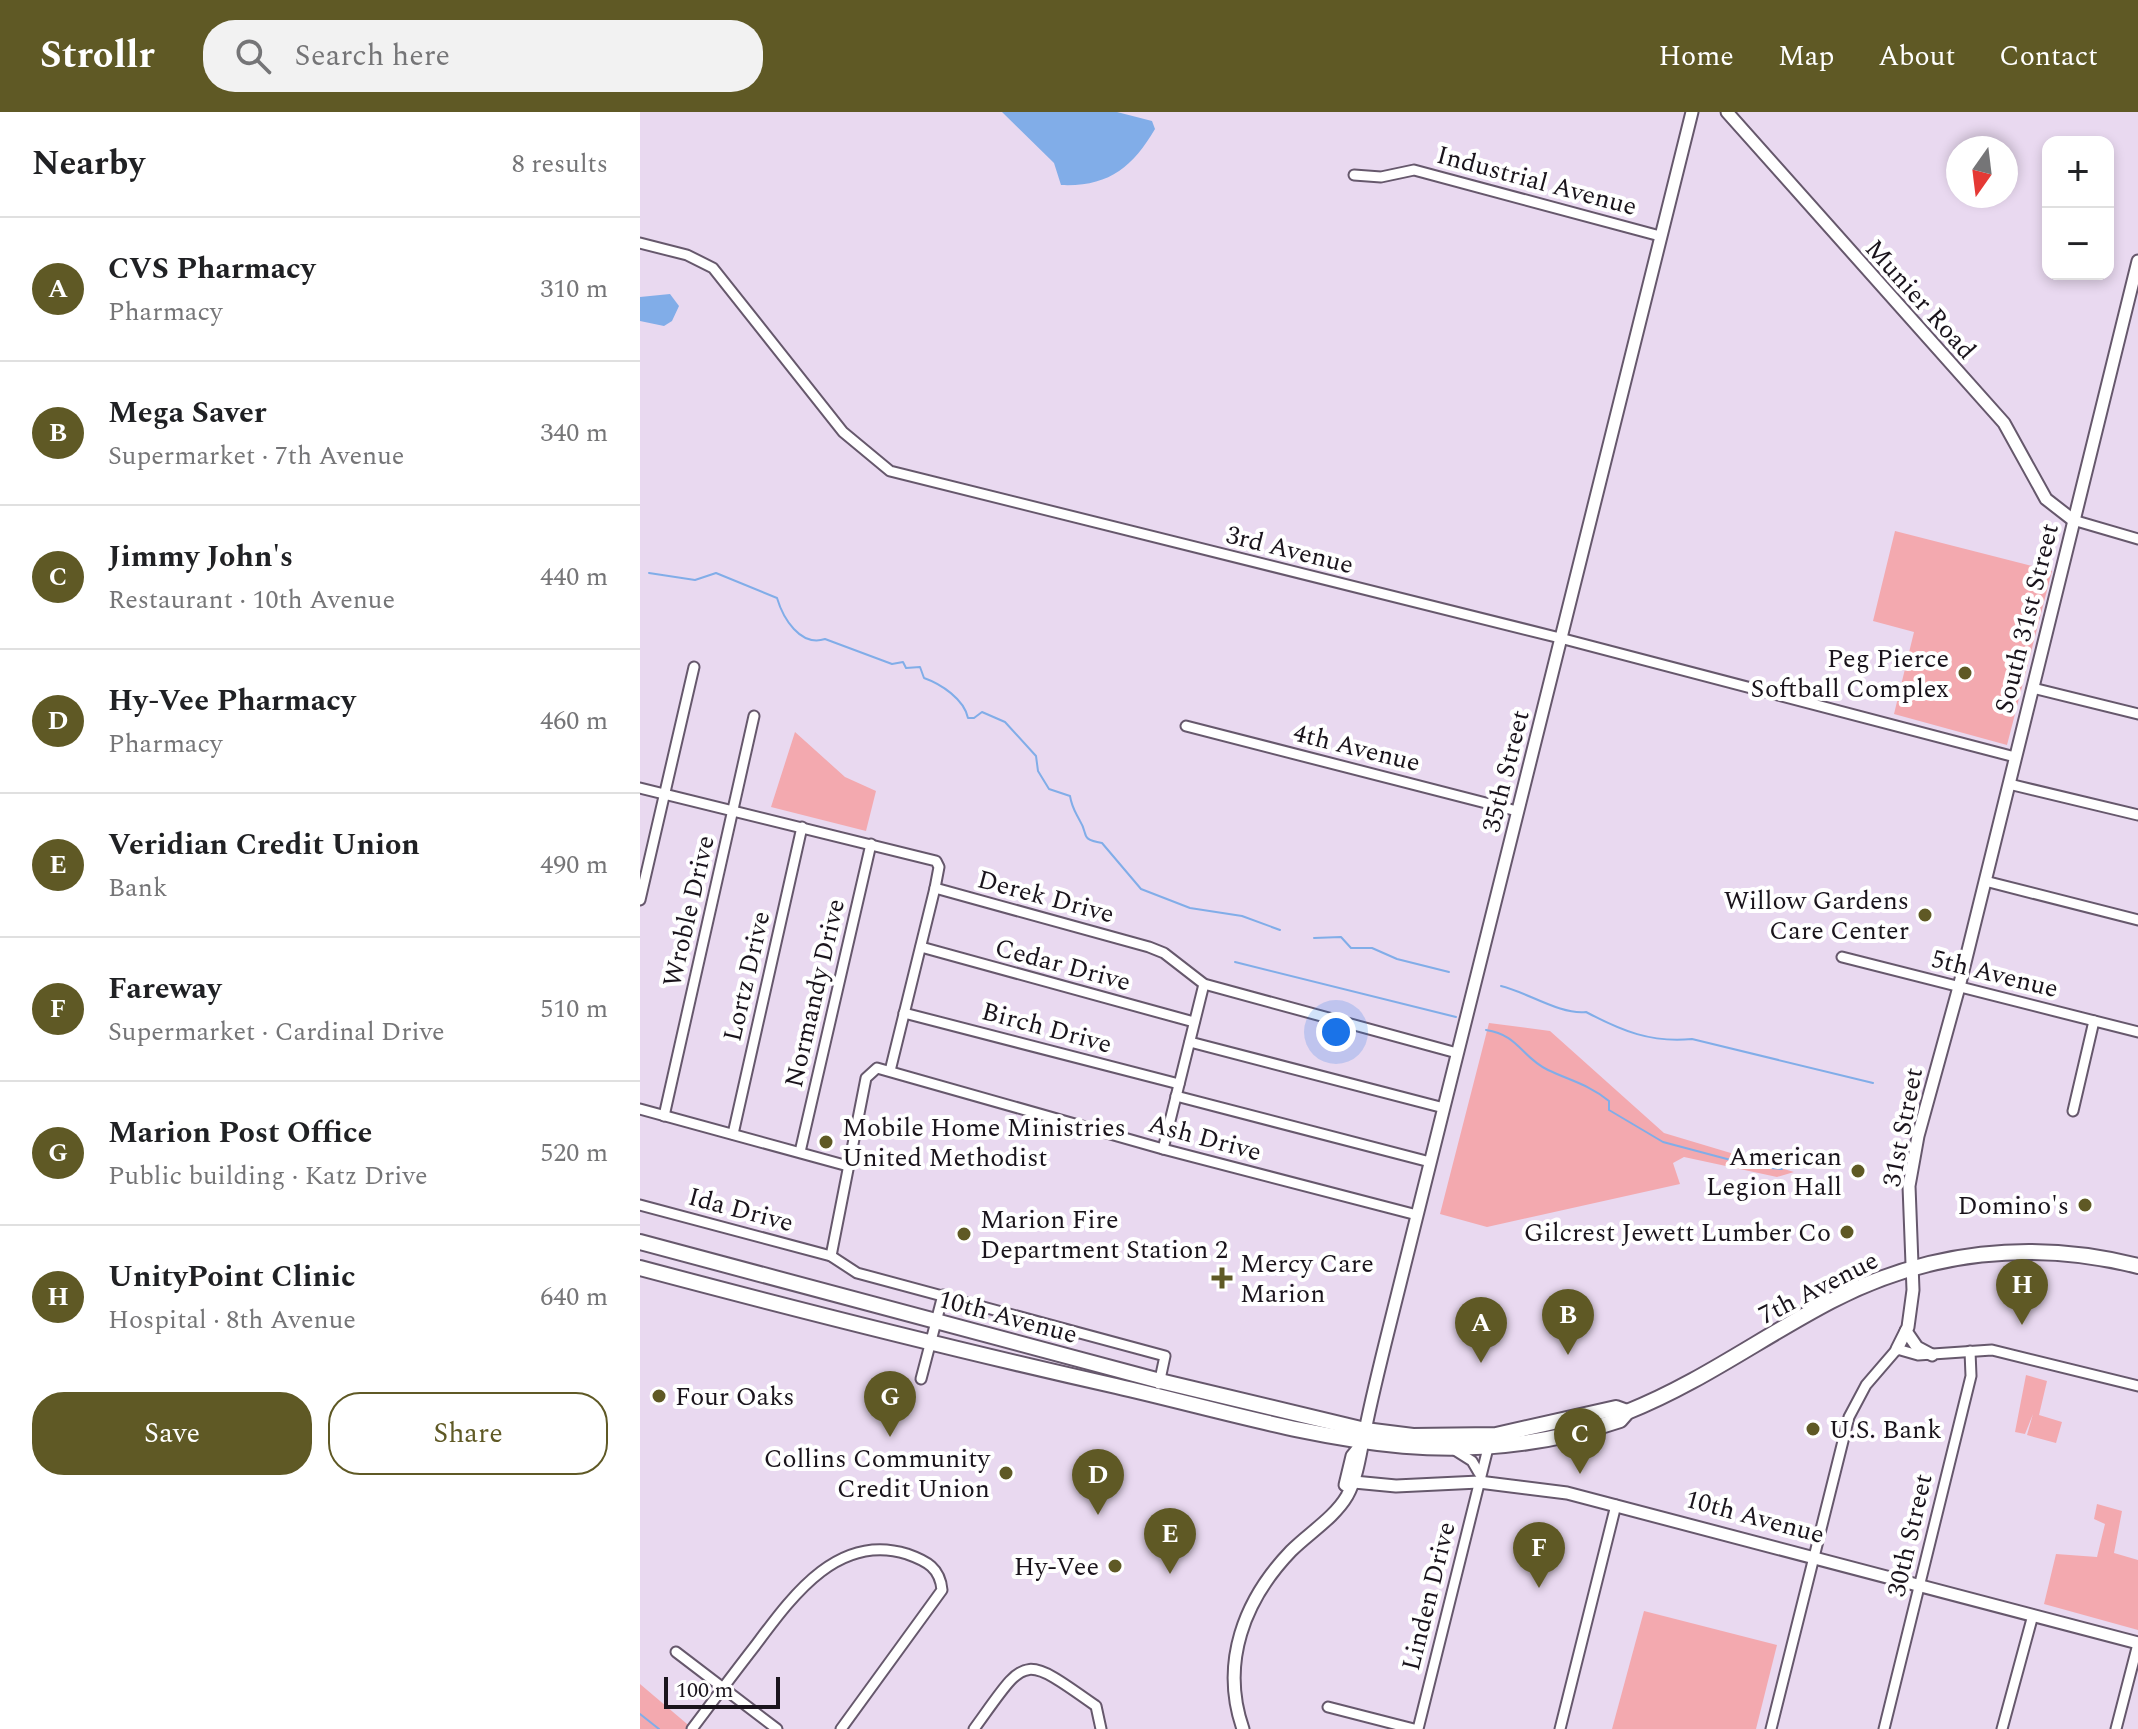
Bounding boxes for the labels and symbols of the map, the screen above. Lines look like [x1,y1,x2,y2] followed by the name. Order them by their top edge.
[1432,135,1641,227] street label: Industrial Avenue
[1946,136,2018,208] north arrow
[1855,230,1986,369] street label: Munier Road
[1222,515,1358,585] street label: 3rd Avenue
[1984,519,2070,718] street label: South 31st Street
[1751,639,1949,709] place label: Peg Pierce Softball Complex
[1956,664,1974,682] marker: Peg Pierce Softball Complex
[1471,706,1541,837] street label: 35th Street
[1289,713,1425,783] street label: 4th Avenue
[652,831,726,991] street label: Wroble Drive
[973,859,1119,934] street label: Derek Drive
[1724,881,1909,951] place label: Willow Gardens Care Center
[774,895,856,1091] street label: Normandy Drive
[1916,906,1934,924] marker: Willow Gardens Care Center
[713,907,781,1045] street label: Lortz Drive
[990,928,1135,1002] street label: Cedar Drive
[1927,939,2063,1009] street label: 5th Avenue
[977,991,1116,1065] street label: Birch Drive
[1316,1012,1356,1052] your location
[1872,1064,1934,1190] street label: 31st Street
[1144,1104,1266,1172] street label: Ash Drive
[842,1108,1126,1178] place label: Mobile Home Ministries United Methodist
[817,1133,835,1151] marker: Mobile Home Ministries United Methodist
[1706,1137,1842,1207] place label: American Legion Hall
[1849,1162,1867,1180] marker: American Legion Hall
[684,1177,798,1243] street label: Ida Drive
[1958,1186,2069,1226] place label: Domino's
[2076,1196,2094,1214] marker: Domino's
[980,1200,1228,1270] place label: Marion Fire Department Station 2
[1524,1213,1831,1253] place label: Gilcrest Jewett Lumber Co
[1838,1223,1856,1241] marker: Gilcrest Jewett Lumber Co
[955,1225,973,1243] marker: Marion Fire Department Station 2
[1752,1241,1885,1335] street label: 7th Avenue
[1240,1244,1374,1314] place label: Mercy Care Marion
[1996,1259,2048,1325] pin: H
[1211,1267,1233,1289] marker: Mercy Care Marion
[934,1279,1082,1355] street label: 10th Avenue
[1542,1289,1594,1355] pin: B
[1455,1297,1507,1363] pin: A
[864,1371,916,1437] pin: G
[675,1377,794,1417] place label: Four Oaks
[650,1387,668,1405] marker: Four Oaks
[1554,1408,1606,1474] pin: C
[1829,1410,1942,1450] place label: U.S. Bank
[1804,1420,1822,1438] marker: U.S. Bank
[764,1439,992,1509] place label: Collins Community Credit Union
[1072,1449,1124,1515] pin: D
[997,1464,1015,1482] marker: Collins Community Credit Union
[1876,1470,1944,1601] street label: 30th Street
[1681,1479,1829,1555] street label: 10th Avenue
[1144,1508,1196,1574] pin: E
[1391,1518,1467,1675] street label: Linden Drive
[1513,1522,1565,1588] pin: F
[1014,1547,1099,1587] place label: Hy-Vee
[1106,1557,1124,1575] marker: Hy-Vee
[664,1673,780,1709] scale bar

